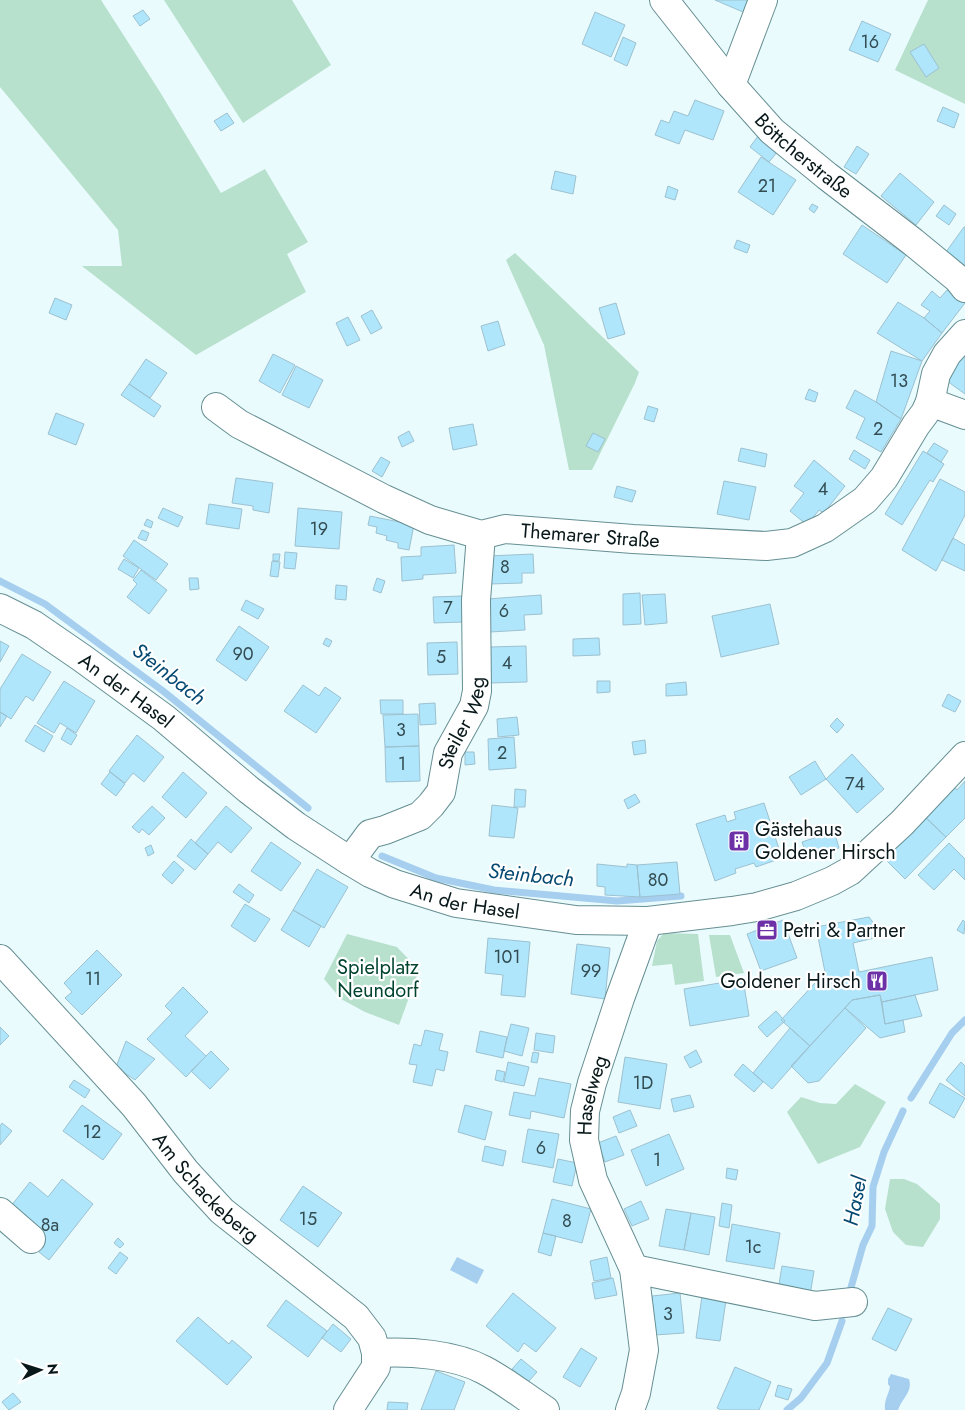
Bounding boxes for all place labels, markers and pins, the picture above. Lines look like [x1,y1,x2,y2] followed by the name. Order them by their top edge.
[755,815,896,867] place label: Gästehaus Goldener Hirsch
[727,829,751,853] building icon: Gästehaus Goldener Hirsch
[783,916,905,945] place label: Petri & Partner
[755,918,779,942] office icon: Petri & Partner
[720,967,861,996] place label: Goldener Hirsch
[865,969,889,993] restaurant icon: Goldener Hirsch

